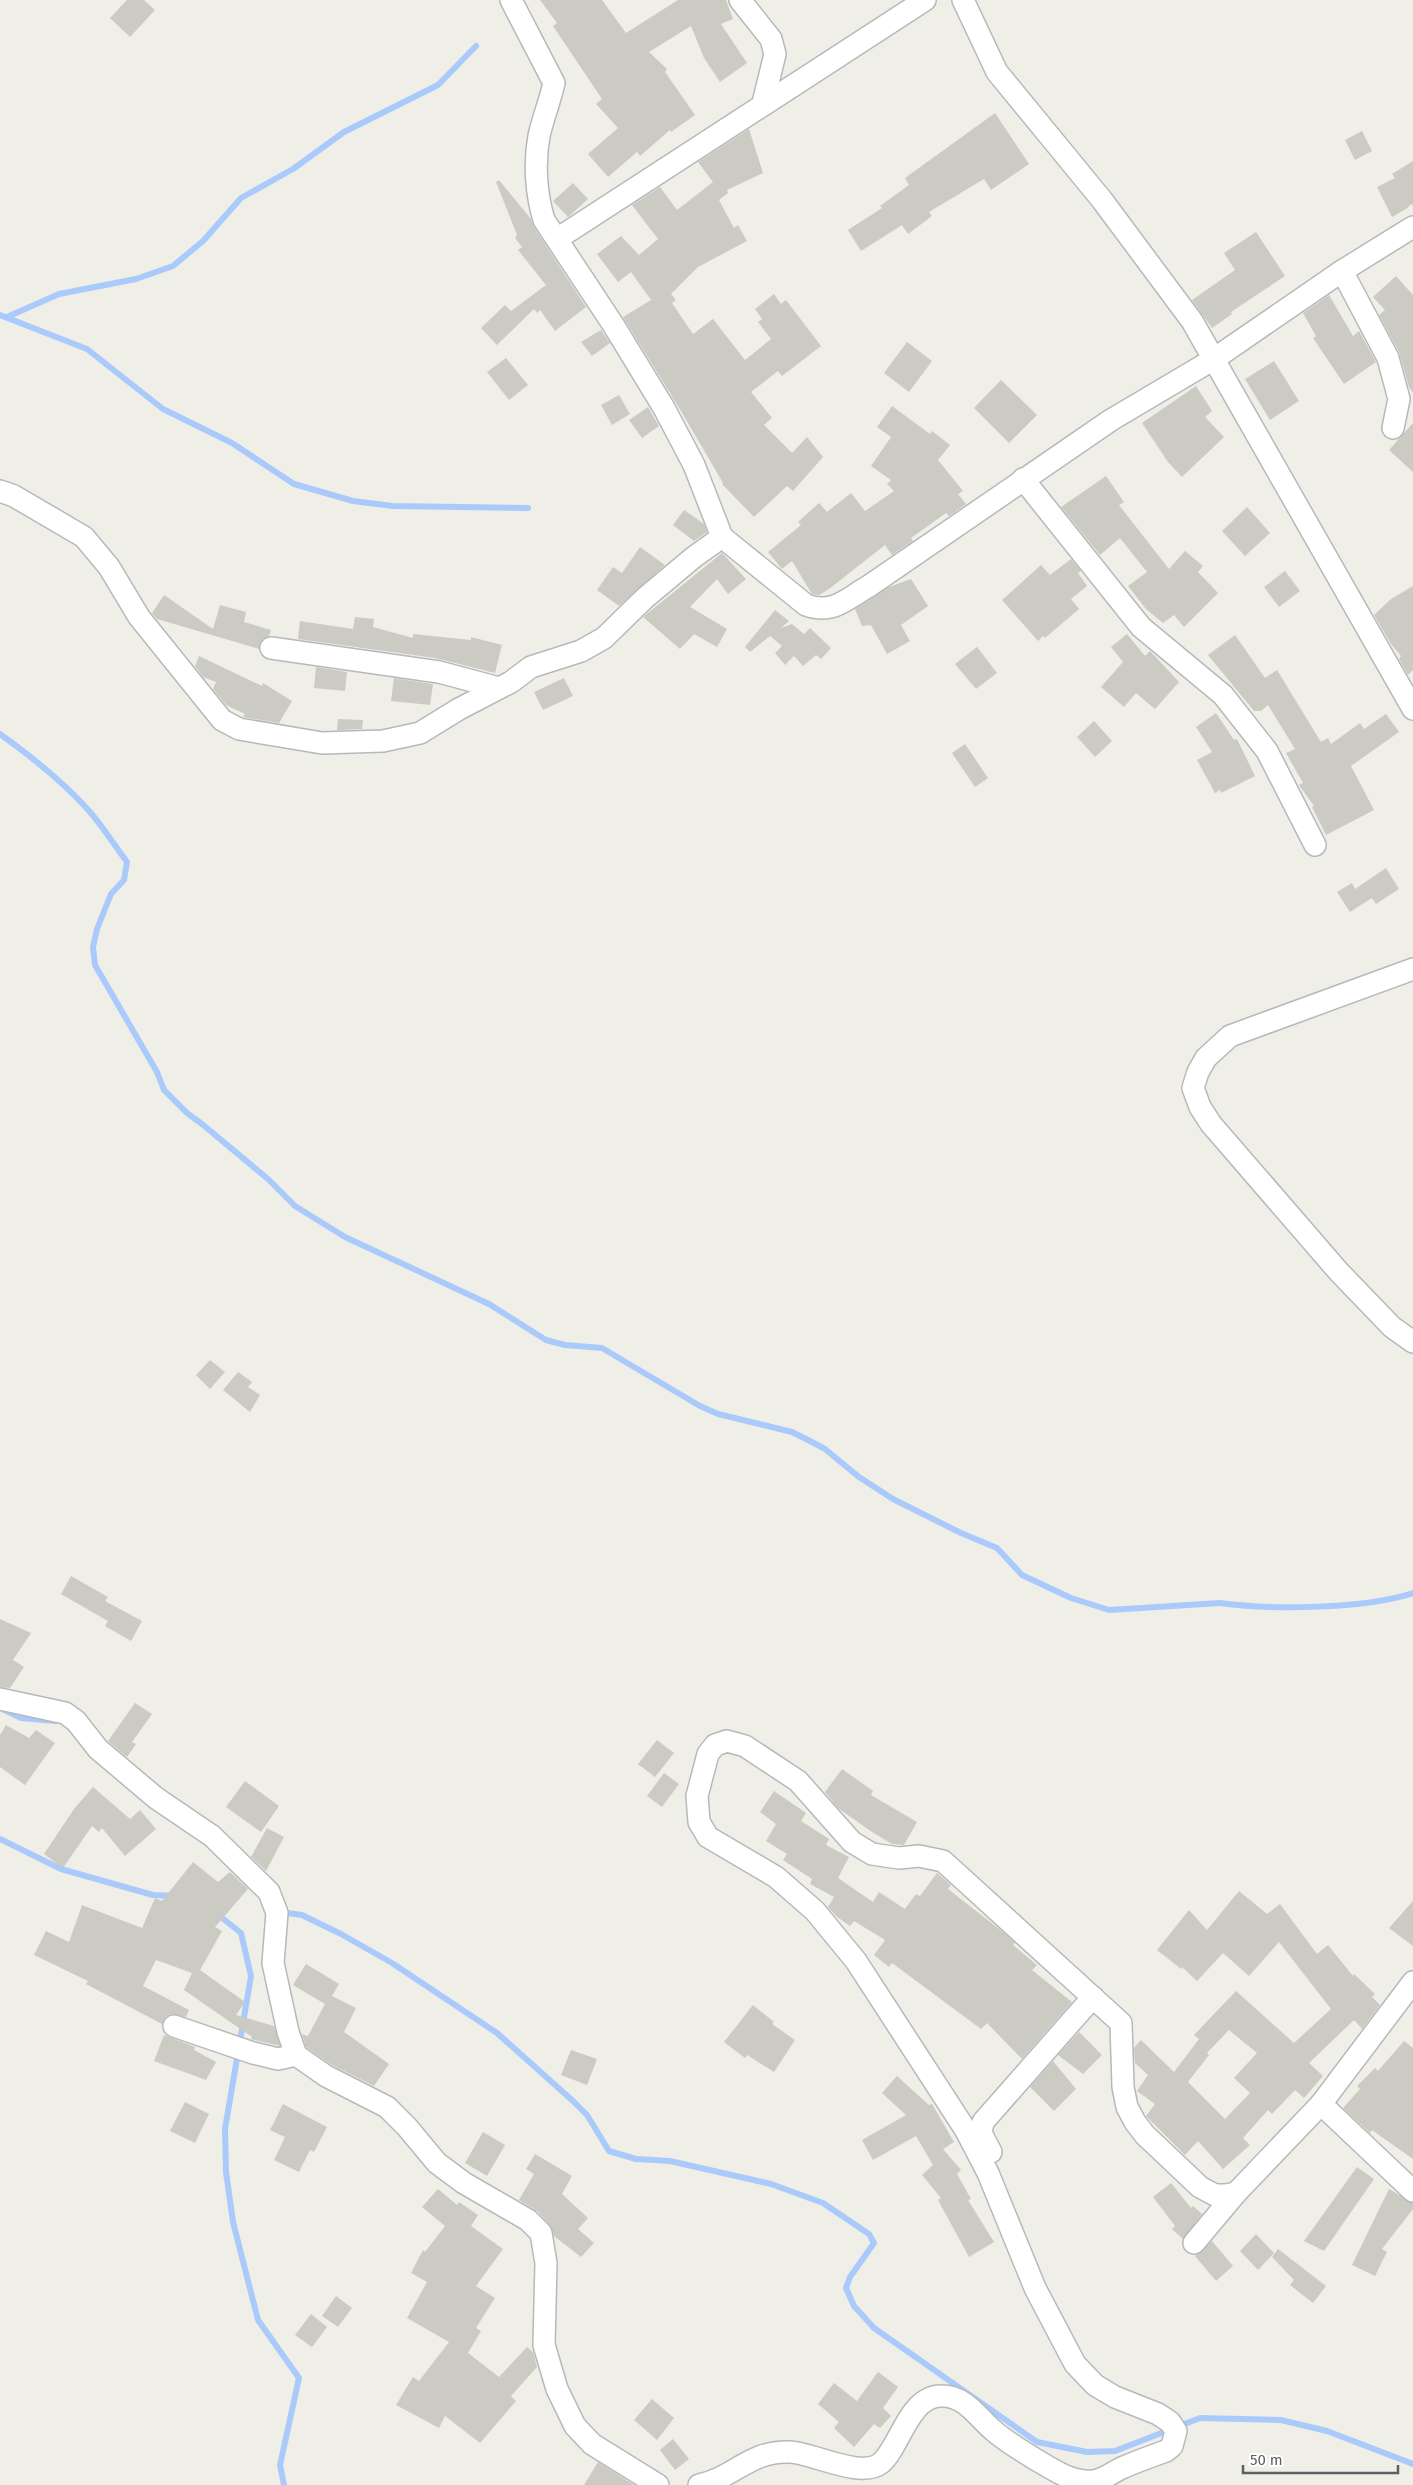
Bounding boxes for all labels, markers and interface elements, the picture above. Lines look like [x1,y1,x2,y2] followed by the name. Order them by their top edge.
[1243,2442,1398,2474] scale bar
[1250,2451,1283,2469] text: 50 m

